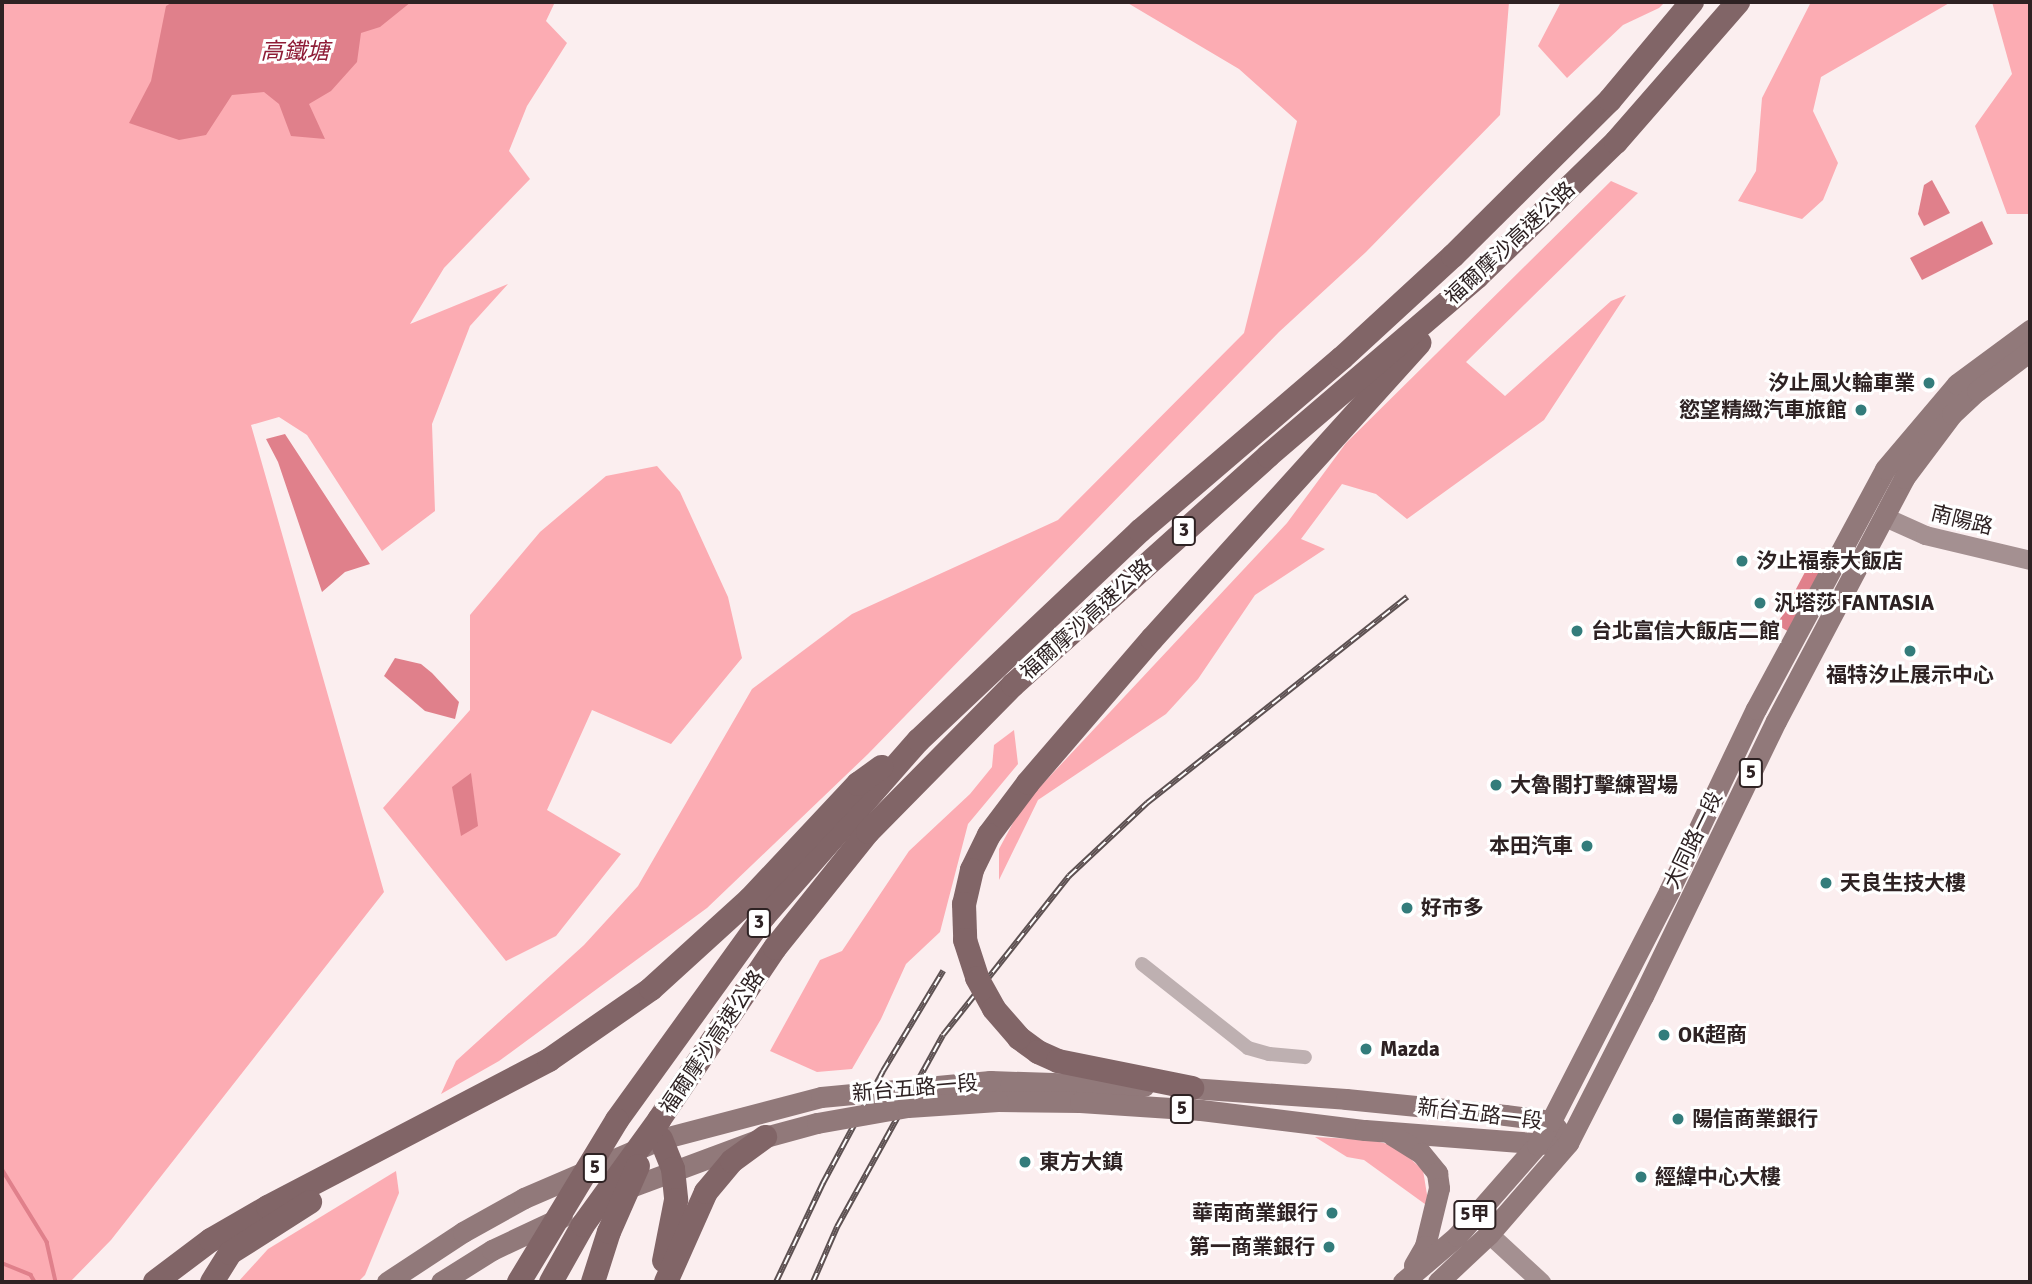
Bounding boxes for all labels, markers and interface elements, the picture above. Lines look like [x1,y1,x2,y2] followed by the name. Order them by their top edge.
[261,38,329,66] water label: 高鐵塘
[1440,176,1580,310] street label: 福爾摩沙高速公路
[1768,370,1915,396] place label: 汐止風火輪車業
[1921,375,1937,391] marker: 汐止風火輪車業
[1679,397,1847,423] place label: 慾望精緻汽車旅館
[1853,402,1869,418] marker: 慾望精緻汽車旅館
[1928,500,1996,540] street label: 南陽路
[1172,516,1196,546] road number: 3
[1756,548,1903,574] place label: 汐止福泰大飯店
[1015,553,1157,685] street label: 福爾摩沙高速公路
[1734,553,1750,569] marker: 汐止福泰大飯店
[1774,590,1934,616] place label: 汎塔莎 FANTASIA
[1752,595,1768,611] marker: 汎塔莎 FANTASIA
[1591,618,1780,644] place label: 台北富信大飯店二館
[1569,623,1585,639] marker: 台北富信大飯店二館
[1902,643,1918,659] marker: 福特汐止展示中心
[1826,662,1994,688] place label: 福特汐止展示中心
[1739,758,1763,788] road number: 5
[1510,772,1678,798] place label: 大魯閣打擊練習場
[1488,777,1504,793] marker: 大魯閣打擊練習場
[1659,787,1727,893] street label: 大同路一段
[1489,833,1573,859] place label: 本田汽車
[1579,838,1595,854] marker: 本田汽車
[1840,870,1966,896] place label: 天良生技大樓
[1818,875,1834,891] marker: 天良生技大樓
[1421,895,1484,921] place label: 好市多
[1399,900,1415,916] marker: 好市多
[747,908,771,939] road number: 3
[655,965,769,1119] street label: 福爾摩沙高速公路
[1678,1022,1747,1048] place label: OK超商
[1656,1027,1672,1043] marker: OK超商
[1380,1036,1440,1062] place label: Mazda
[1358,1041,1374,1057] marker: Mazda
[851,1070,979,1106] street label: 新台五路一段
[1170,1093,1194,1124] road number: 5
[1416,1094,1544,1134] street label: 新台五路一段
[1692,1106,1818,1132] place label: 陽信商業銀行
[1670,1111,1686,1127] marker: 陽信商業銀行
[1039,1149,1123,1175] place label: 東方大鎮
[583,1152,607,1184] road number: 5
[1017,1154,1033,1170] marker: 東方大鎮
[1655,1164,1781,1190] place label: 經緯中心大樓
[1633,1169,1649,1185] marker: 經緯中心大樓
[1192,1200,1318,1226] place label: 華南商業銀行
[1452,1200,1498,1231] road number: 5甲
[1324,1205,1340,1221] marker: 華南商業銀行
[1189,1234,1315,1260] place label: 第一商業銀行
[1321,1239,1337,1255] marker: 第一商業銀行

